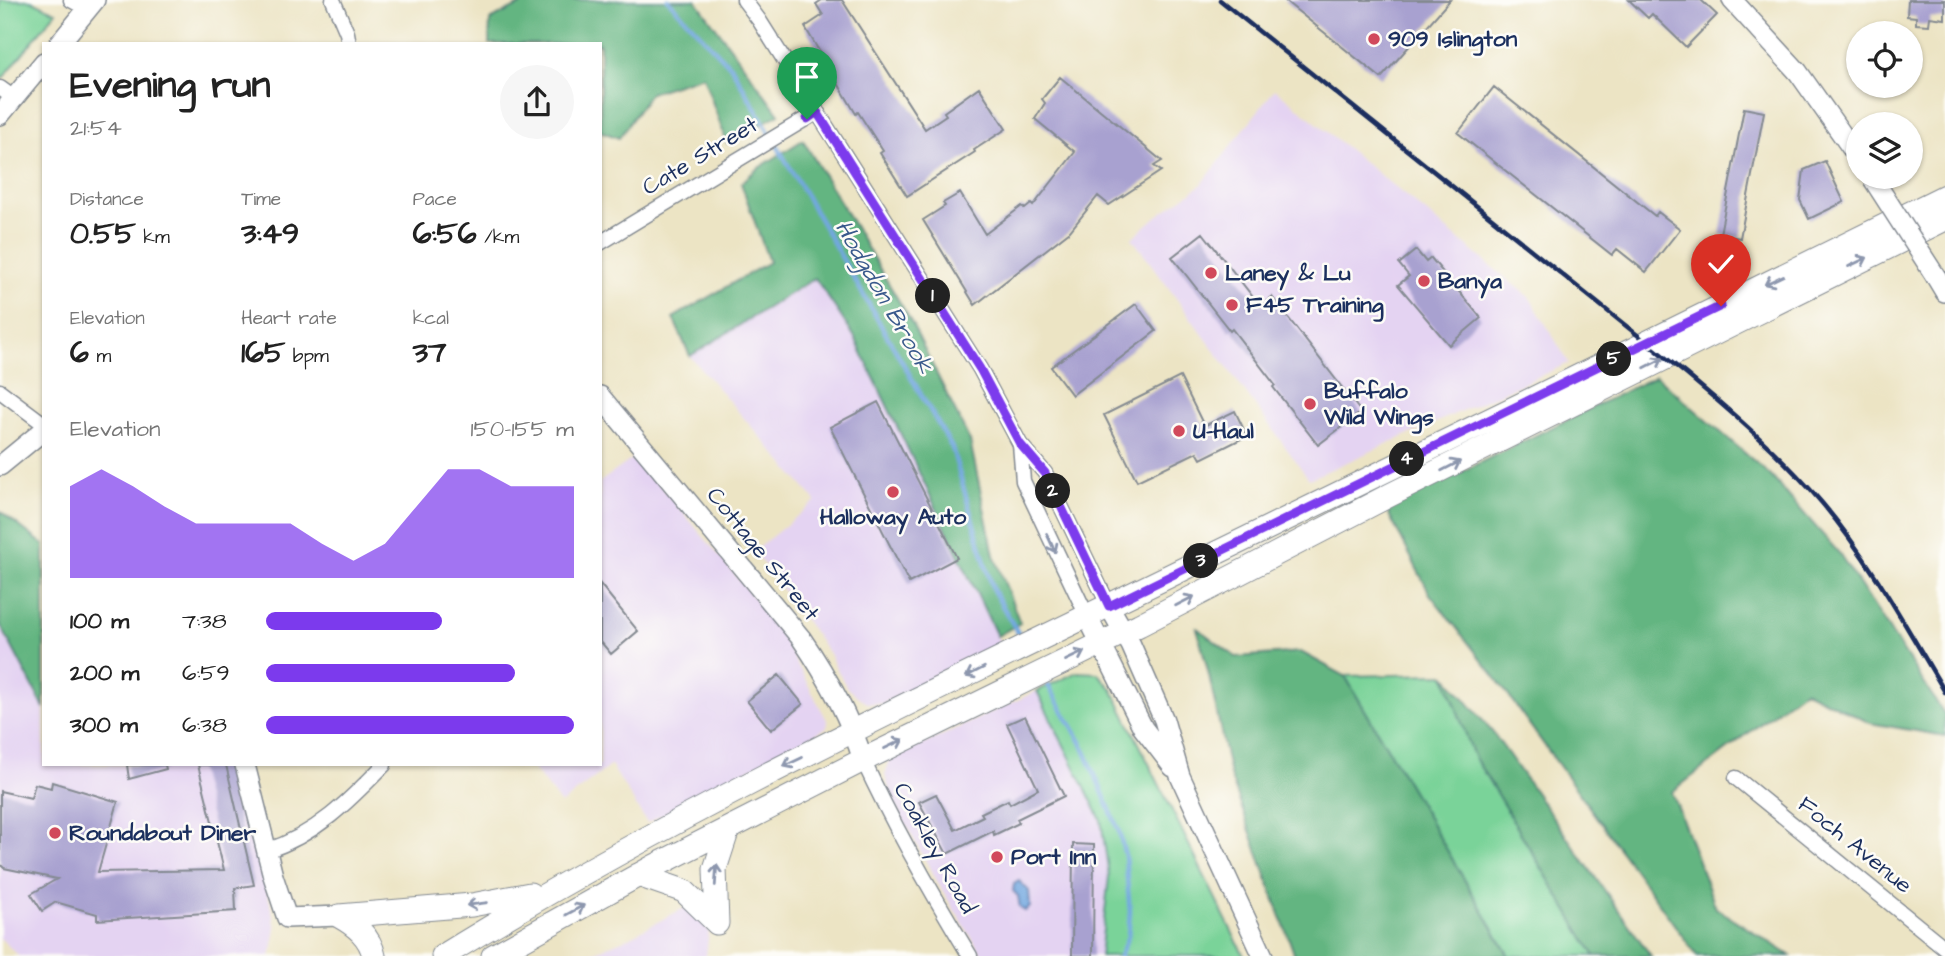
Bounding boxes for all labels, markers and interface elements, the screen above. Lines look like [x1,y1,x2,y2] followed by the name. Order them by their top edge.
[1846,21,1923,189] map controls
[1846,21,1923,98] button: locate
[1388,23,1518,56] place label: 909 Islington
[1366,31,1382,47] marker: 909 Islington
[777,47,837,119] pin
[788,58,826,96] icon: arrive
[70,60,271,112] text: Evening run
[500,65,574,139] button: share
[636,108,765,203] street label: Cate Street
[70,112,122,144] text: 21:54
[1846,112,1923,189] button: layers
[70,186,144,213] text: Distance
[241,186,281,213] text: Time
[413,186,457,213] text: Pace
[70,213,136,255] text: 0.55
[241,213,299,255] text: 3:49
[413,213,477,255] text: 6:56
[825,214,942,382] water label: Hodgdon Brook
[136,224,170,251] text: km
[477,224,519,251] text: /km
[1691,234,1751,306] pin
[1702,245,1740,283] icon: check
[1847,255,1868,269] one-way arrow
[1225,257,1351,291] place label: Laney & Lu
[1203,265,1219,281] marker: Laney & Lu
[1438,265,1502,299] place label: Banya
[1416,273,1432,289] marker: Banya
[1764,274,1785,288] one-way arrow
[916,278,950,314] pin: 1
[931,282,934,309] text: 1
[1246,289,1384,322] place label: F45 Training
[1224,297,1240,313] marker: F45 Training
[70,305,145,332] text: Elevation
[241,305,337,332] text: Heart rate
[413,305,449,332] text: kcal
[70,332,89,374] text: 6
[241,332,285,374] text: 165
[413,332,446,374] text: 37
[1596,342,1632,376] pin: 5
[89,343,111,370] text: m
[285,343,329,370] text: bpm
[1607,345,1620,372] text: 5
[1643,355,1664,369] one-way arrow
[1323,375,1434,434] place label: Buffalo Wild Wings
[1302,396,1318,412] marker: Buffalo Wild Wings
[70,413,161,445] text: Elevation
[471,413,574,445] text: 150–155 m
[1193,415,1254,447] place label: U-Haul
[1171,423,1187,439] marker: U-Haul
[1390,442,1424,476] pin: 4
[1400,445,1413,472] text: 4
[1440,458,1461,472] one-way arrow
[1036,474,1070,508] pin: 2
[1047,477,1058,504] text: 2
[698,480,827,629] street label: Cottage Street
[885,484,901,500] marker: Halloway Auto
[820,501,966,535] place label: Halloway Auto
[1045,532,1059,553] one-way arrow
[1184,544,1218,578] pin: 3
[1196,547,1205,574] text: 3
[1174,594,1195,608] one-way arrow
[70,605,129,637] text: 100 m
[182,605,227,637] text: 7:38
[1064,649,1085,662] one-way arrow
[70,657,139,689] text: 200 m
[182,657,230,689] text: 6:59
[965,665,986,679] one-way arrow
[70,709,138,741] text: 300 m
[182,709,227,741] text: 6:38
[883,737,904,751] one-way arrow
[783,756,804,770] one-way arrow
[885,776,984,920] street label: Coakley Road
[1791,789,1919,901] street label: Foch Avenue
[69,817,256,849] place label: Roundabout Diner
[47,825,63,841] marker: Roundabout Diner
[1011,841,1097,873] place label: Port Inn
[989,849,1005,865] marker: Port Inn
[710,864,723,887] one-way arrow
[466,898,489,911] one-way arrow
[564,903,585,916] one-way arrow

